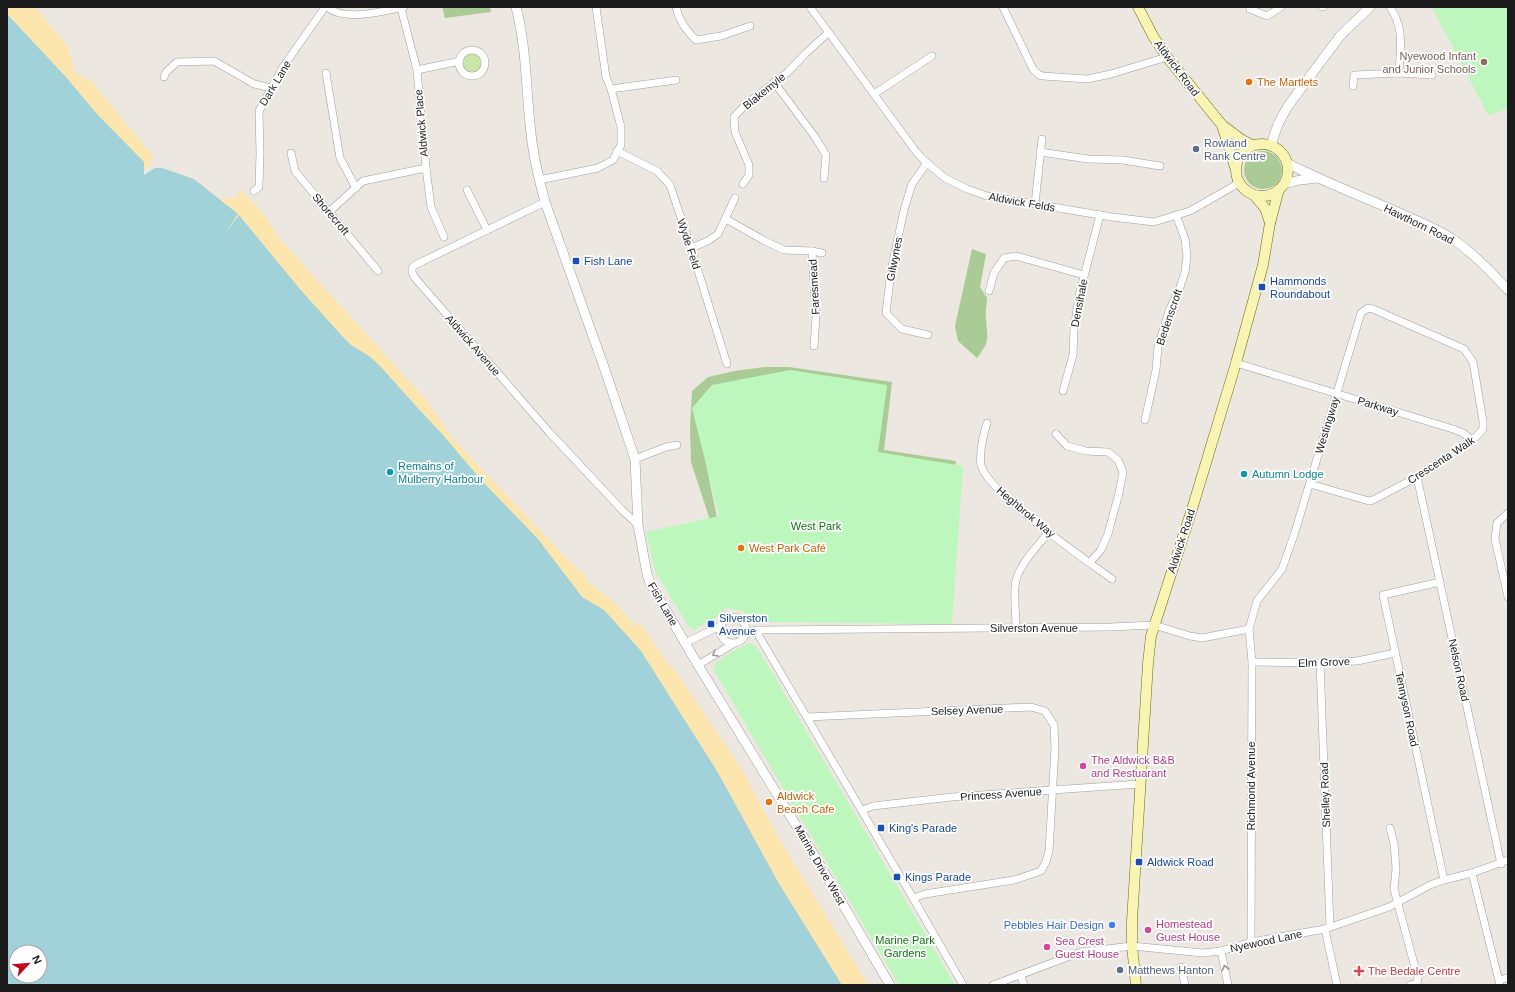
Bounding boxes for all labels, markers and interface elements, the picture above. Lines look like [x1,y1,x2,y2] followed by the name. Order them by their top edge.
[1152,38,1202,98] street label: Aldwick Road
[1382,50,1476,75] place label: Nyewood Infant and Junior Schools
[1479,57,1489,67] marker: Nyewood Infant and Junior Schools
[257,58,293,108] street label: Dark Lane
[741,70,787,112] street label: Blakemyle
[1257,76,1319,88] place label: The Martlets
[1244,77,1254,87] marker: The Martlets
[412,89,430,157] street label: Aldwick Place
[1204,137,1266,162] place label: Rowland Rank Centre
[1191,144,1201,154] marker: Rowland Rank Centre
[988,190,1057,214] street label: Aldwick Felds
[310,191,352,237] street label: Shorecroft
[1382,202,1456,246] street label: Hawthorn Road
[675,217,703,271] street label: Wyde Feld
[884,235,904,282] street label: Gilwynes
[584,255,632,267] place label: Fish Lane
[571,256,581,266] marker: Fish Lane
[807,259,821,315] street label: Faresmead
[1270,275,1330,300] place label: Hammonds Roundabout
[1068,278,1090,328] street label: Densihale
[1257,282,1267,292] marker: Hammonds Roundabout
[1154,287,1184,347] street label: Bedenscroft
[443,312,503,378] street label: Aldwick Avenue
[1356,394,1400,418] street label: Parkway
[1313,395,1342,455] street label: Westingway
[1405,434,1477,486] street label: Crescenta Walk
[398,460,484,485] place label: Remains of Mulberry Harbour
[385,467,395,477] marker: Remains of Mulberry Harbour
[1252,468,1324,480] place label: Autumn Lodge
[1239,469,1249,479] marker: Autumn Lodge
[994,484,1058,540] street label: Heghbrok Way
[1165,507,1197,575] street label: Aldwick Road
[791,520,842,532] park label: West Park
[749,542,826,554] place label: West Park Café
[736,543,746,553] marker: West Park Café
[646,580,680,628] street label: Fish Lane
[719,612,767,637] place label: Silverston Avenue
[706,619,716,629] marker: Silverston Avenue
[990,622,1078,634] street label: Silverston Avenue
[1447,638,1471,702] street label: Nelson Road
[712,649,719,657] one-way arrow
[1298,655,1350,669] street label: Elm Grove
[1393,670,1421,748] street label: Tennyson Road
[931,703,1003,717] street label: Selsey Avenue
[1245,741,1257,831] street label: Richmond Avenue
[1091,754,1175,779] place label: The Aldwick B&B and Restuarant
[1078,761,1088,771] marker: The Aldwick B&B and Restuarant
[1318,762,1332,828] street label: Shelley Road
[960,785,1042,803] street label: Princess Avenue
[777,790,834,815] place label: Aldwick Beach Cafe
[764,797,774,807] marker: Aldwick Beach Cafe
[889,822,957,834] place label: King's Parade
[792,823,848,907] street label: Marine Drive West
[876,823,886,833] marker: King's Parade
[1147,856,1214,868] place label: Aldwick Road
[1134,857,1144,867] marker: Aldwick Road
[905,871,971,883] place label: Kings Parade
[892,872,902,882] marker: Kings Parade
[1156,918,1220,943] place label: Homestead Guest House
[1004,919,1104,931] place label: Pebbles Hair Design
[1107,920,1117,930] marker: Pebbles Hair Design
[1143,925,1153,935] marker: Homestead Guest House
[1229,928,1303,954] street label: Nyewood Lane
[875,934,935,959] park label: Marine Park Gardens
[1055,935,1119,960] place label: Sea Crest Guest House
[1042,942,1052,952] marker: Sea Crest Guest House
[8,944,48,984] north arrow
[30,953,44,966] text: N
[1128,964,1214,976] place label: Matthews Hanton
[1115,965,1125,975] marker: Matthews Hanton
[1221,965,1230,971] one-way arrow
[1353,965,1365,977] marker: The Bedale Centre
[1368,965,1460,977] place label: The Bedale Centre

